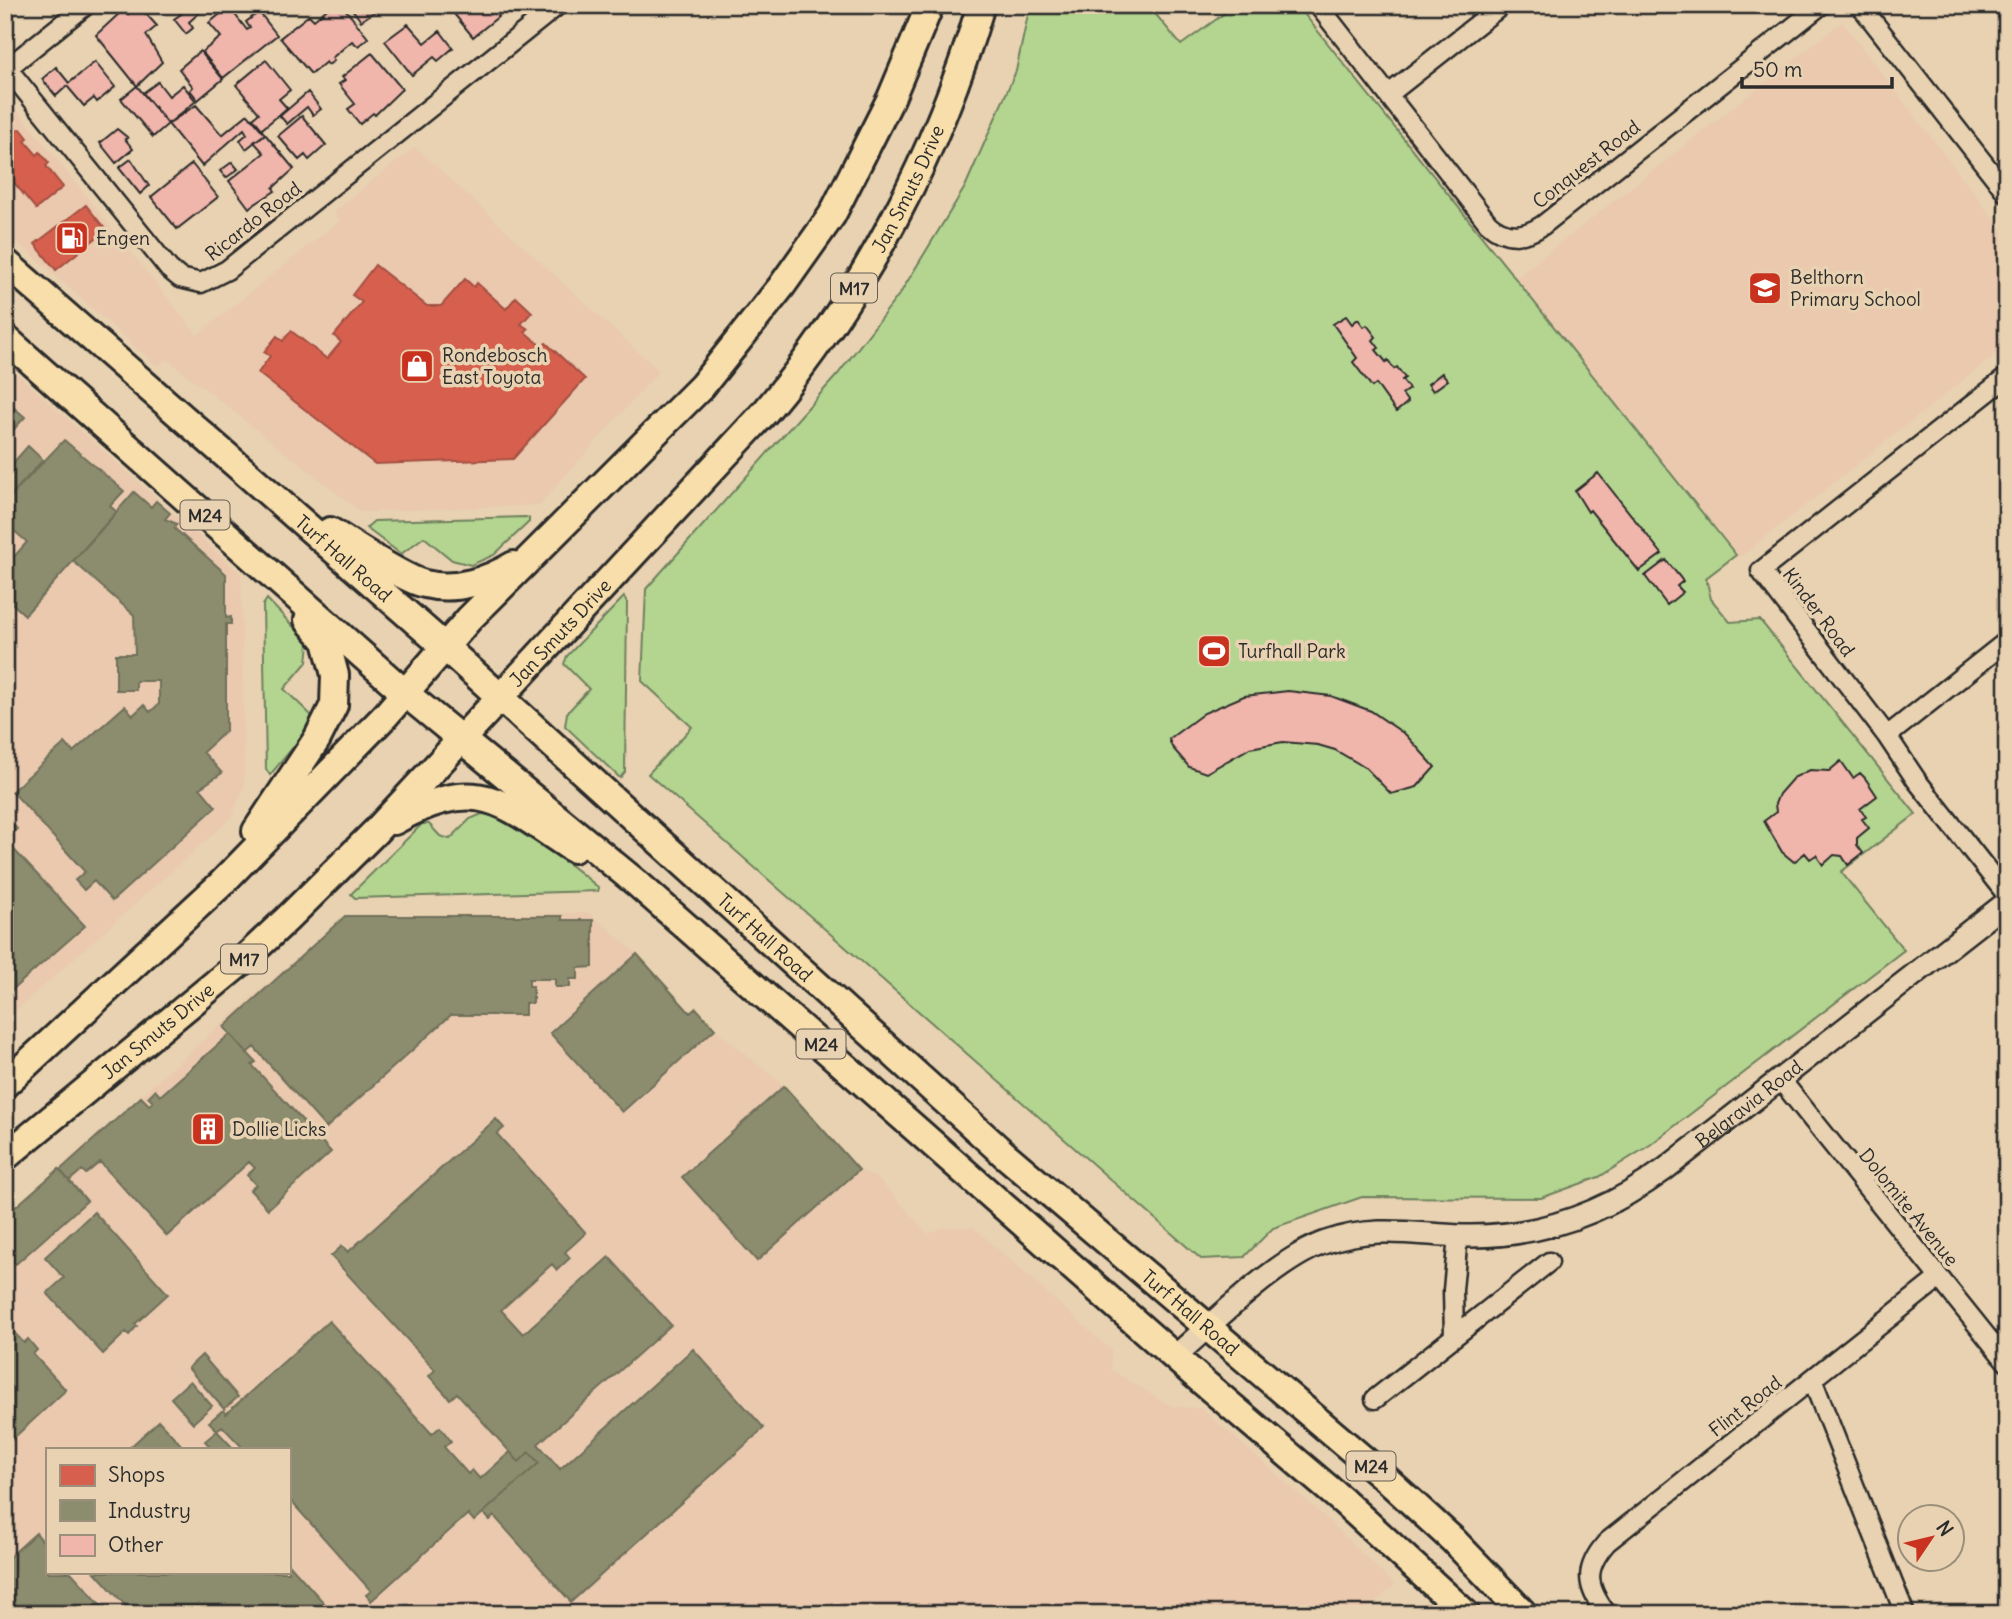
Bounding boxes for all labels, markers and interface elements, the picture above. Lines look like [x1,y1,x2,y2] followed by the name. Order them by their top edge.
[1742,46,1893,90] scale bar
[1753,56,1802,83] text: 50 m
[1527,115,1645,213] street label: Conquest Road
[866,121,949,257] street label: Jan Smuts Drive
[200,176,306,266] street label: Ricardo Road
[53,219,91,257] fuel station icon: Engen
[96,226,150,250] place label: Engen
[1790,265,1921,311] place label: Belthorn Primary School
[1746,269,1784,307] school or university icon: Belthorn Primary School
[831,274,877,302] road number: M17
[442,343,547,389] place label: Rondebosch East Toyota
[398,347,436,385] shop icon: Rondebosch East Toyota
[180,500,230,530] road number: M24
[290,510,397,607] street label: Turf Hall Road
[1778,563,1860,661] street label: Kinder Road
[504,574,616,692] street label: Jan Smuts Drive
[1195,632,1233,670] sports icon: Turfhall Park
[1238,639,1346,663] place label: Turfhall Park
[713,888,818,987] street label: Turf Hall Road
[221,944,267,974] road number: M17
[97,977,219,1084] street label: Jan Smuts Drive
[796,1030,846,1058] road number: M24
[1690,1054,1807,1153] street label: Belgravia Road
[189,1110,227,1148] building icon: Dollie Licks
[232,1117,326,1141] place label: Dollie Licks
[1854,1143,1964,1271] street label: Dolomite Avenue
[1137,1264,1244,1361] street label: Turf Hall Road
[1704,1370,1786,1442] street label: Flint Road
[46,1448,290,1574] legend
[1346,1451,1396,1480] road number: M24
[108,1461,165,1488] text: Shops
[108,1497,191,1524] text: Industry
[1896,1504,1966,1574] north arrow
[1931,1516,1959,1541] text: N
[108,1531,164,1558] text: Other

